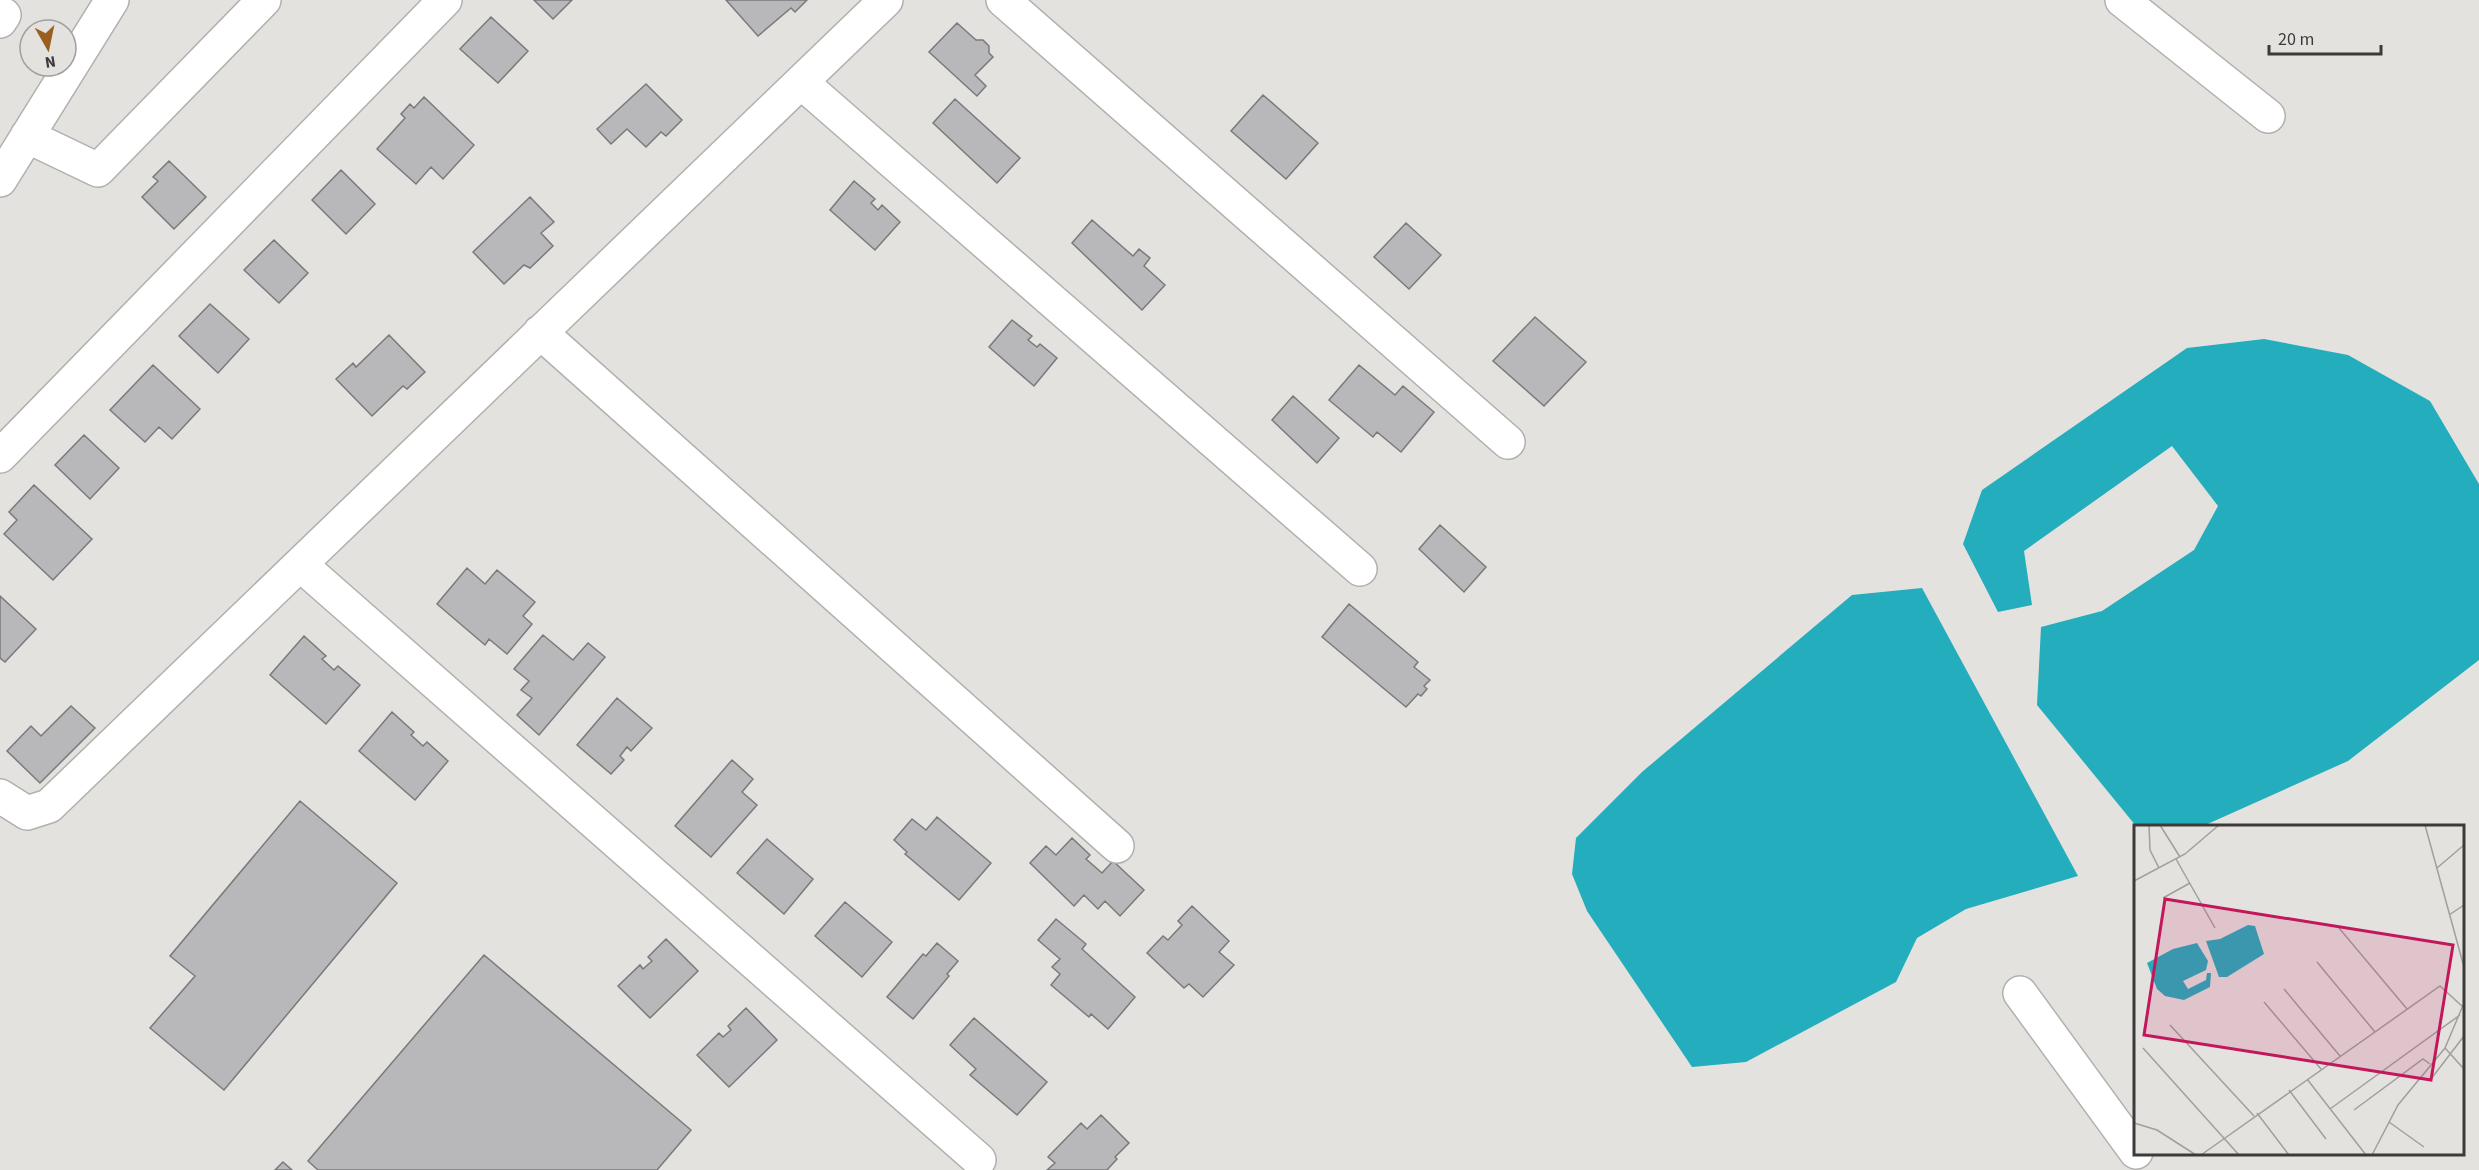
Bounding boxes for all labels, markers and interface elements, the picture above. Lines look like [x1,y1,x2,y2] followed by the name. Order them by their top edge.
[18,18,78,78] north arrow
[2269,18,2382,56] scale bar
[2278,27,2314,52] text: 20 m
[43,50,57,74] text: N
[2134,825,2464,1155] inset map

